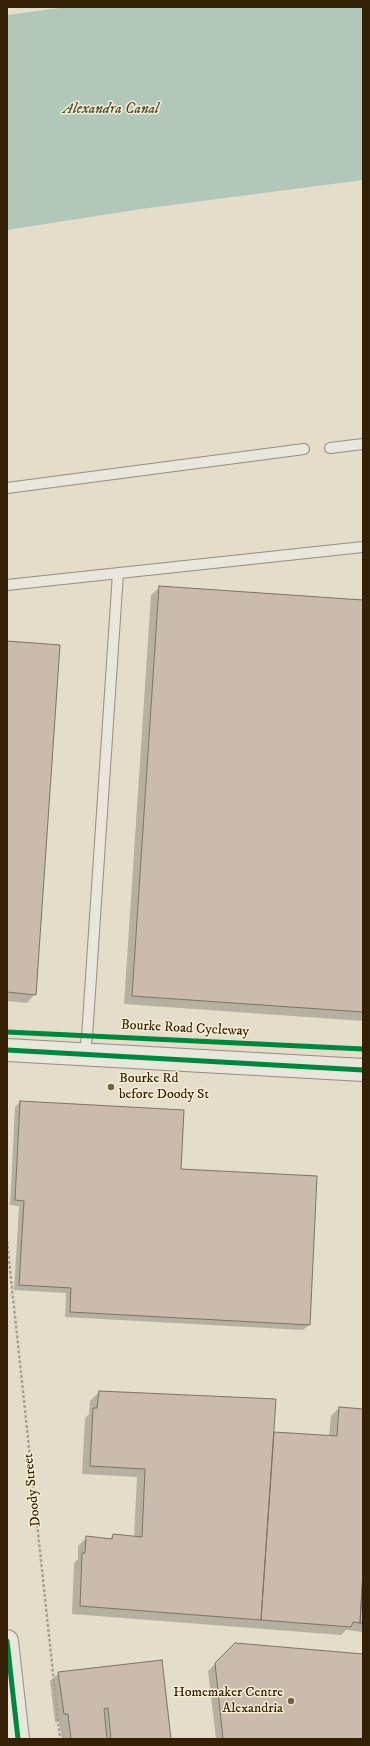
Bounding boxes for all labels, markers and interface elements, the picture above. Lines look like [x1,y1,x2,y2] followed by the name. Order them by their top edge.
[63,101,159,119] water label: Alexandra Canal
[120,1017,250,1041] street label: Bourke Road Cycleway
[119,1071,209,1104] place label: Bourke Rd before Doody St
[106,1082,116,1092] marker: Bourke Rd before Doody St
[21,1452,45,1528] street label: Doody Street
[173,1685,283,1718] place label: Homemaker Centre Alexandria
[286,1696,296,1706] marker: Homemaker Centre Alexandria

